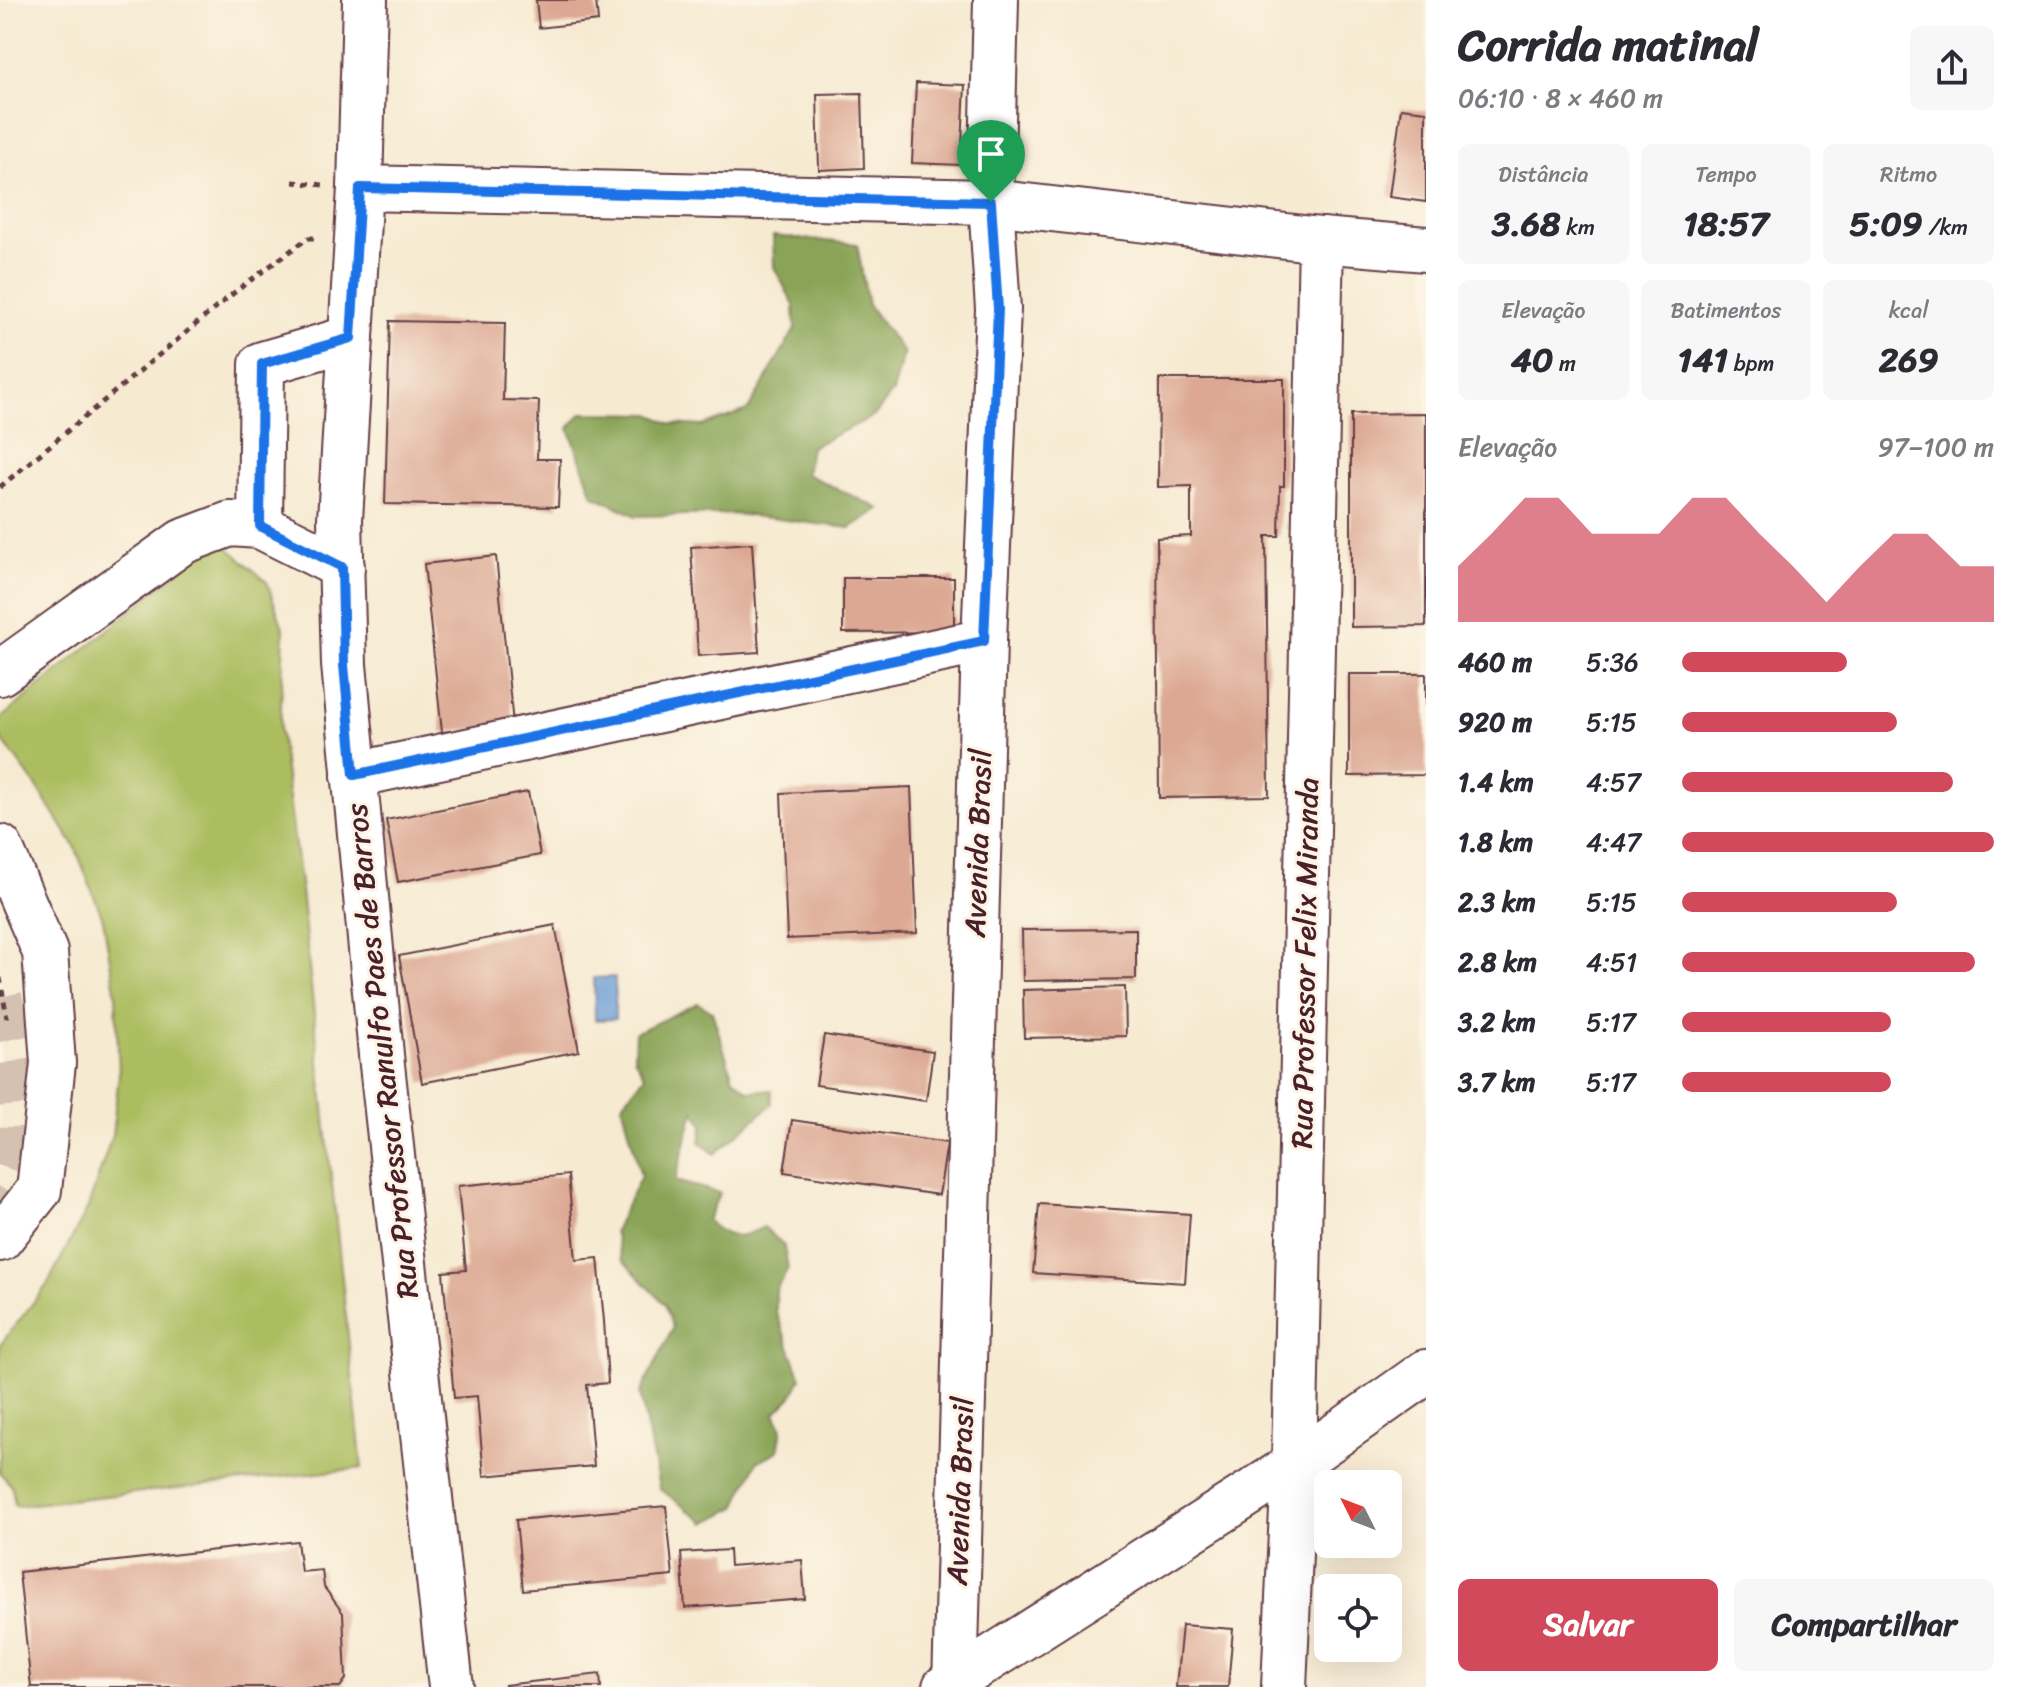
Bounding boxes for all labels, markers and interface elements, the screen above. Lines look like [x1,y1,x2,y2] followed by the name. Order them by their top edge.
[1458,6,1759,84] text: Corrida matinal
[1910,26,1994,110] button: share
[1458,75,1663,121] text: 06:10 · 8 × 460 m
[957,120,1025,202] pin
[969,132,1013,176] icon: arrive
[1498,155,1588,194] text: Distância
[1695,155,1757,194] text: Tempo
[1880,155,1937,194] text: Ritmo
[1492,194,1561,254] text: 3.68
[1683,194,1769,254] text: 18:57
[1849,194,1923,254] text: 5:09
[1561,208,1595,247] text: km
[1923,208,1968,247] text: /km
[1501,291,1585,330] text: Elevação
[1671,291,1781,330] text: Batimentos
[1889,291,1929,330] text: kcal
[1511,330,1553,390] text: 40
[1678,330,1728,390] text: 141
[1879,330,1939,390] text: 269
[1553,344,1576,383] text: m
[1728,344,1774,383] text: bpm
[1458,424,1557,470] text: Elevação
[1878,424,1994,470] text: 97–100 m
[1458,639,1532,685] text: 460 m
[1586,639,1639,685] text: 5:36
[1458,699,1532,745] text: 920 m
[1586,699,1637,745] text: 5:15
[948,747,1008,939] street label: Avenida Brasil
[1458,759,1534,805] text: 1.4 km
[1586,759,1641,805] text: 4:57
[1275,777,1335,1149] street label: Rua Professor Felix Miranda
[329,801,435,1301] street label: Rua Professor Ranulfo Paes de Barros
[1458,819,1533,865] text: 1.8 km
[1586,819,1641,865] text: 4:47
[1458,879,1536,925] text: 2.3 km
[1586,879,1637,925] text: 5:15
[1458,939,1537,985] text: 2.8 km
[1586,939,1637,985] text: 4:51
[1458,999,1536,1045] text: 3.2 km
[1586,999,1636,1045] text: 5:17
[1458,1059,1536,1105] text: 3.7 km
[1586,1059,1636,1105] text: 5:17
[930,1395,990,1587] street label: Avenida Brasil
[1314,1470,1402,1558] north arrow
[1314,1470,1402,1662] map controls
[1314,1574,1402,1662] button: locate
[1458,1579,1718,1671] button: Salvar
[1734,1579,1994,1671] button: Compartilhar

